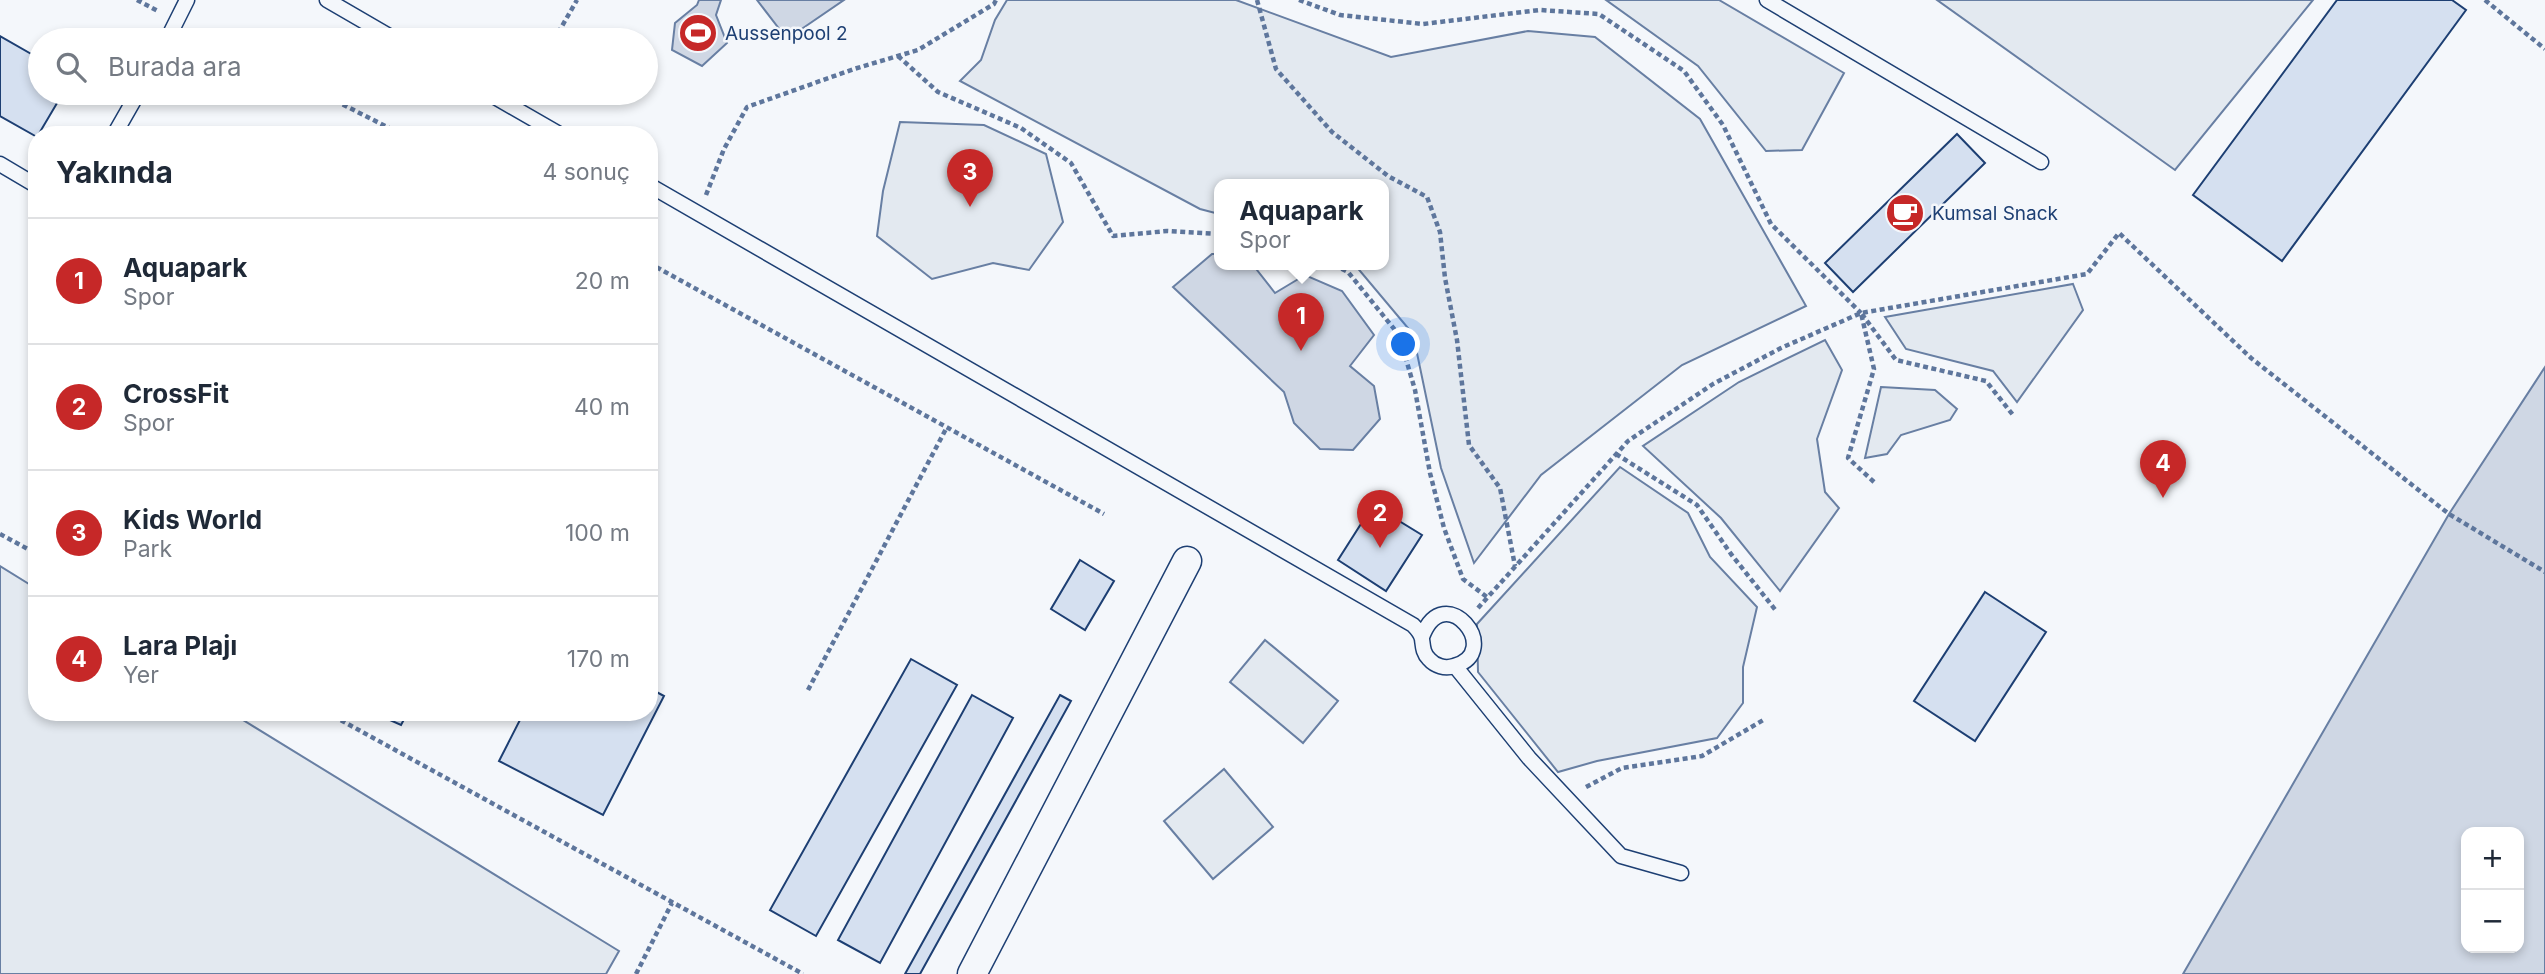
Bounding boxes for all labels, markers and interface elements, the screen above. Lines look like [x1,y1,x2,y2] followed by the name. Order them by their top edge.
[677,12,719,54] sports icon: Aussenpool 2
[725,22,848,45] place label: Aussenpool 2
[28,28,658,105] search box
[52,48,90,86] icon: search
[108,51,242,82] text: Burada ara
[947,149,993,207] pin: 3
[56,154,173,190] text: Yakında
[542,158,630,186] text: 4 sonuç
[1214,179,1389,270] popup
[1884,192,1926,234] cafe icon: Kumsal Snack
[1239,195,1364,226] text: Aquapark
[1932,202,2059,225] place label: Kumsal Snack
[1239,226,1291,254] text: Spor
[123,252,247,283] text: Aquapark
[74,267,84,295] text: 1
[575,267,630,295] text: 20 m
[123,283,174,311] text: Spor
[1278,293,1324,351] pin: 1
[1386,327,1420,361] your location
[123,378,229,409] text: CrossFit
[72,393,86,421] text: 2
[574,393,630,421] text: 40 m
[123,409,174,437] text: Spor
[2140,440,2186,498] pin: 4
[1357,490,1403,548] pin: 2
[123,504,262,535] text: Kids World
[72,519,86,547] text: 3
[565,519,630,547] text: 100 m
[123,535,172,563] text: Park
[123,630,237,661] text: Lara Plajı
[71,645,87,673] text: 4
[567,645,630,673] text: 170 m
[123,661,159,689] text: Yer
[2461,827,2524,953] map controls
[2461,827,2524,890] button: +
[2461,890,2524,953] button: −

